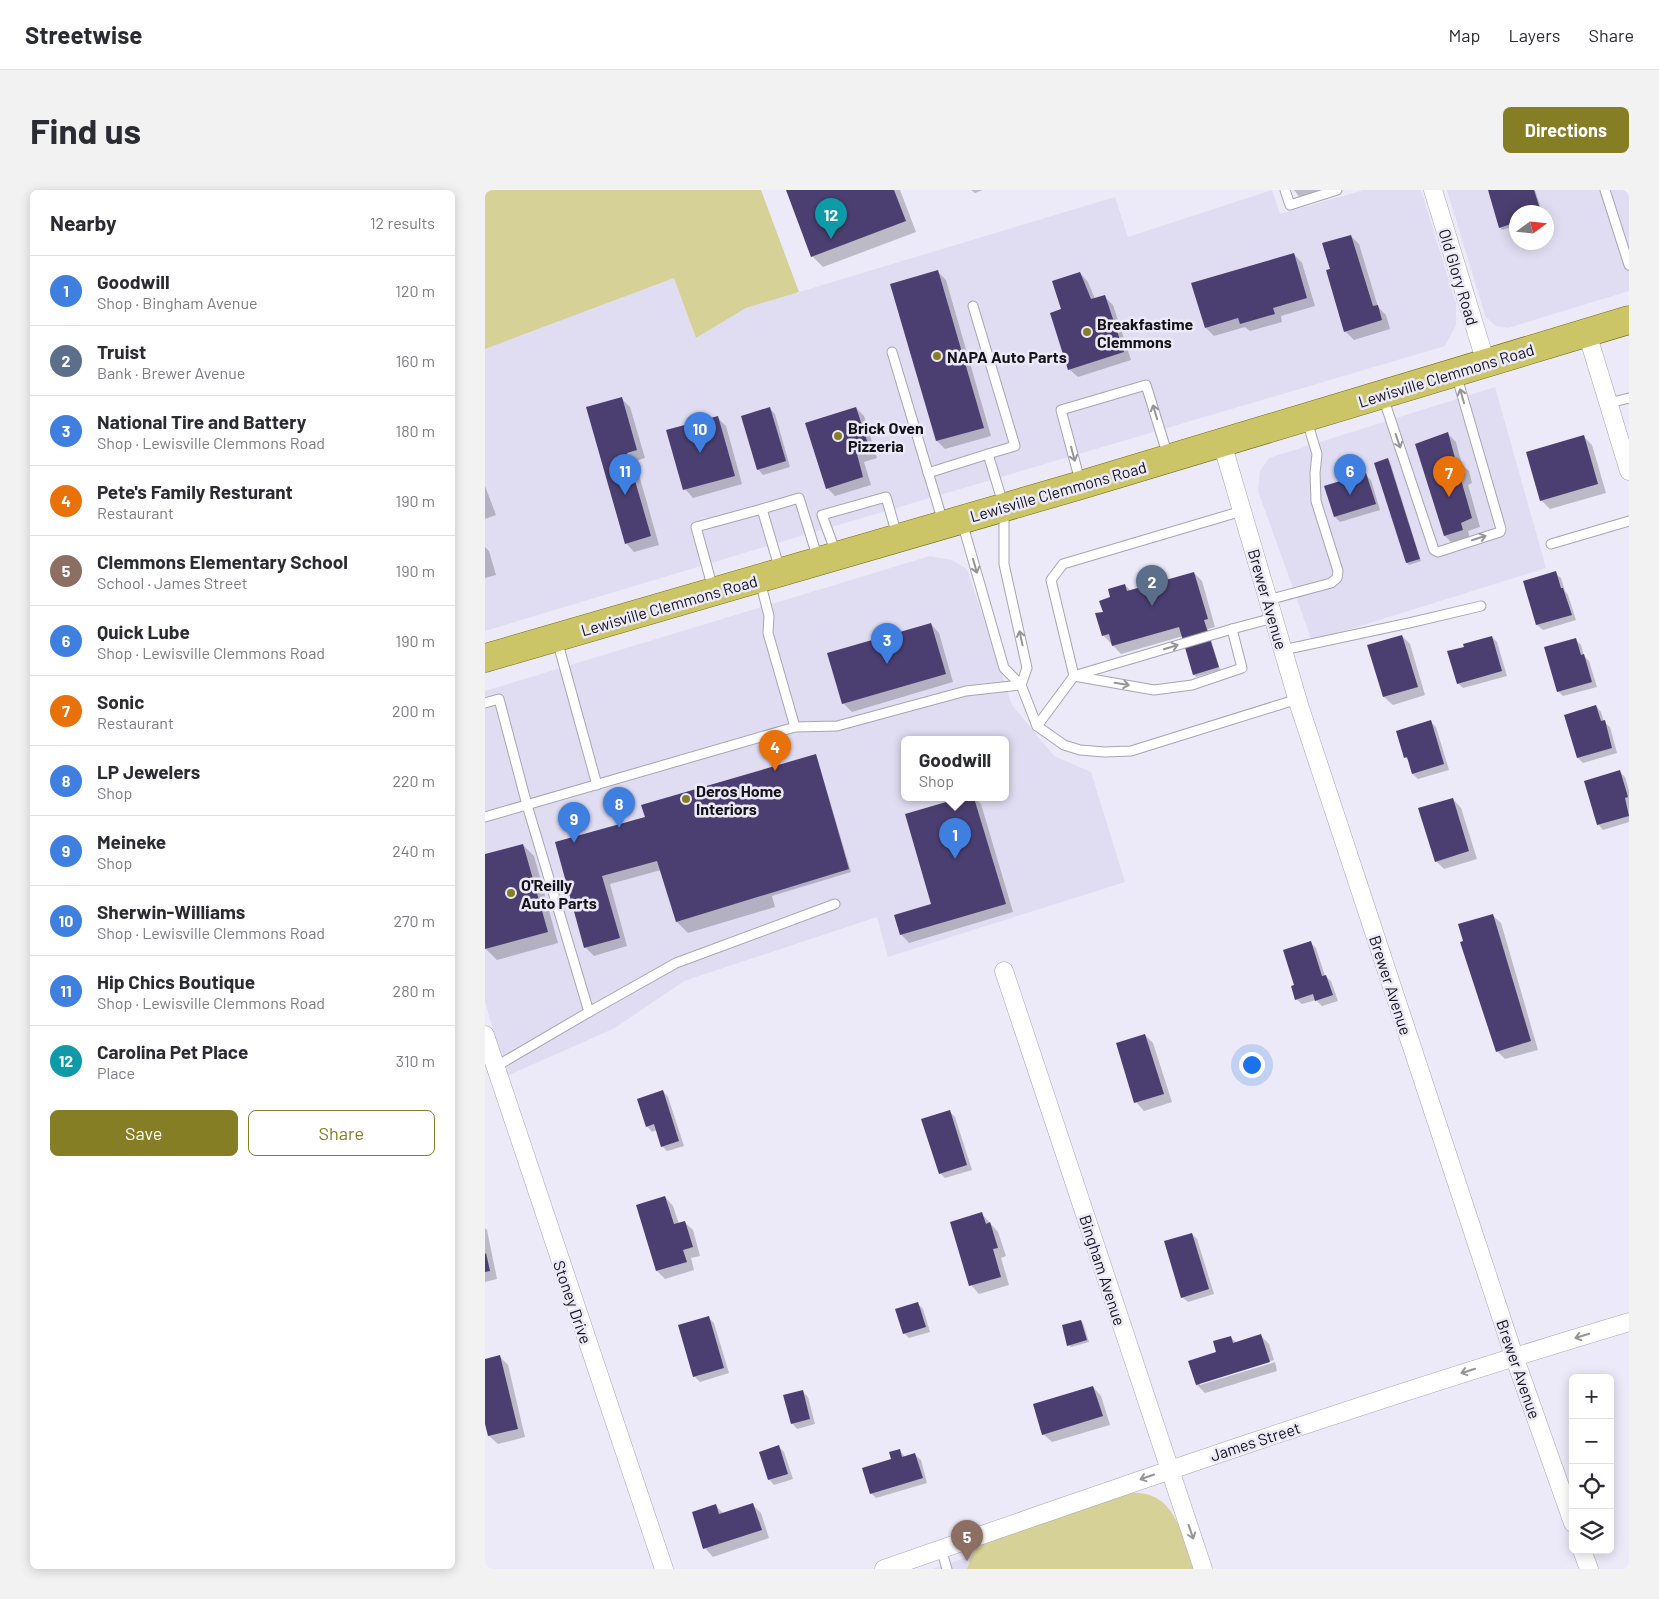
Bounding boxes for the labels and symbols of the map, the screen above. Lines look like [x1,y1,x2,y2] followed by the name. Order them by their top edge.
[815,198,847,239] pin: 12
[1509,205,1554,250] north arrow
[1435,226,1483,328] street label: Old Glory Road
[1097,314,1193,351] place label: Breakfastime Clemmons
[1081,326,1093,338] marker: Breakfastime Clemmons
[1356,339,1536,411] street label: Lewisville Clemmons Road
[947,347,1067,366] place label: NAPA Auto Parts
[931,350,943,362] marker: NAPA Auto Parts
[1457,389,1467,405] one-way arrow
[1149,404,1159,420] one-way arrow
[684,412,716,453] pin: 10
[848,418,924,455] place label: Brick Oven Pizzeria
[832,430,844,442] marker: Brick Oven Pizzeria
[1394,433,1403,448] one-way arrow
[1068,445,1078,461] one-way arrow
[609,454,641,495] pin: 11
[1334,454,1366,495] pin: 6
[1433,456,1465,497] pin: 7
[967,457,1149,525] street label: Lewisville Clemmons Road
[1471,533,1487,543] one-way arrow
[1245,547,1291,651] street label: Brewer Avenue
[970,558,980,574] one-way arrow
[1136,565,1168,606] pin: 2
[578,571,760,639] street label: Lewisville Clemmons Road
[871,623,903,664] pin: 3
[1015,630,1025,646] one-way arrow
[1163,641,1179,651] one-way arrow
[1114,680,1130,690] one-way arrow
[759,730,791,771] pin: 4
[696,781,782,818] place label: Deros Home Interiors
[603,787,635,828] pin: 8
[680,793,692,805] marker: Deros Home Interiors
[558,802,590,843] pin: 9
[939,818,971,859] pin: 1
[521,875,597,912] place label: O'Reilly Auto Parts
[505,887,517,899] marker: O'Reilly Auto Parts
[1366,933,1416,1037] street label: Brewer Avenue
[1239,1052,1265,1078] your location
[1076,1212,1130,1328] street label: Bingham Avenue
[550,1258,596,1346] street label: Stoney Drive
[1493,1317,1545,1421] street label: Brewer Avenue
[1575,1331,1591,1341] one-way arrow
[1460,1367,1476,1377] one-way arrow
[1208,1418,1302,1464] street label: James Street
[1140,1473,1156,1482] one-way arrow
[951,1520,983,1561] pin: 5
[1186,1524,1196,1540] one-way arrow

